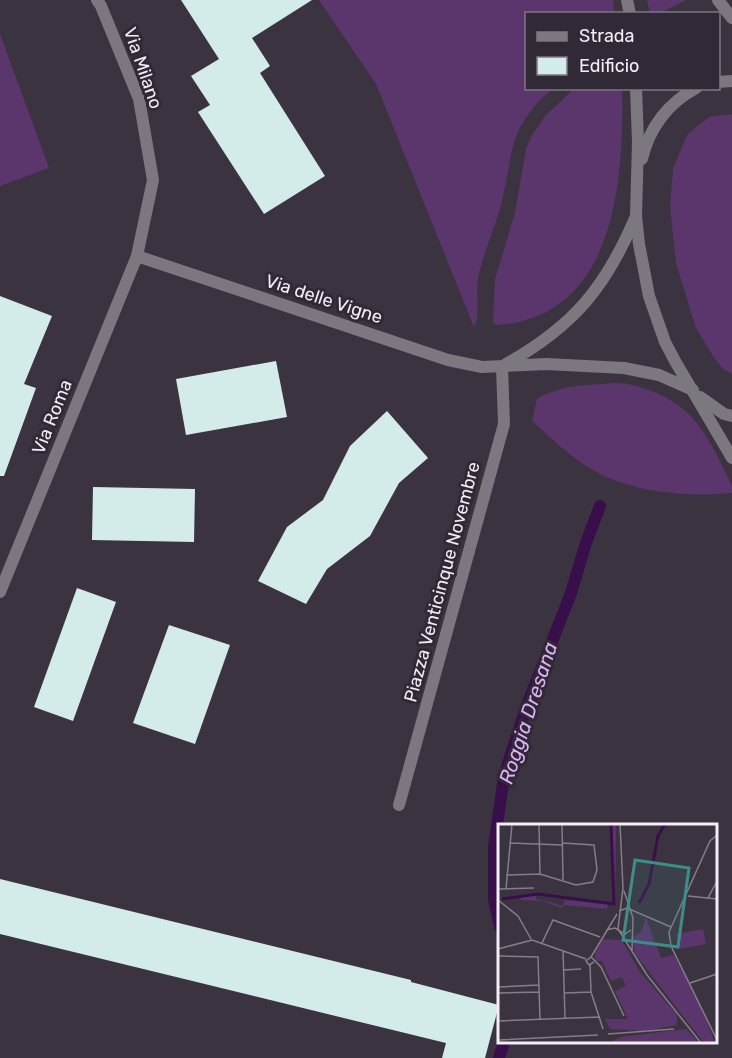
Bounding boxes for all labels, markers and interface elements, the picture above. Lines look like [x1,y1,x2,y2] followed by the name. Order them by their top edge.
[525,12,720,90] legend
[119,24,167,112] street label: Via Milano
[579,25,635,47] text: Strada
[579,55,639,77] text: Edificio
[263,270,385,328] street label: Via delle Vigne
[27,377,77,457] street label: Via Roma
[399,459,485,705] street label: Piazza Venticinque Novembre
[494,639,562,787] water label: Roggia Dresana
[498,824,717,1043] inset map

